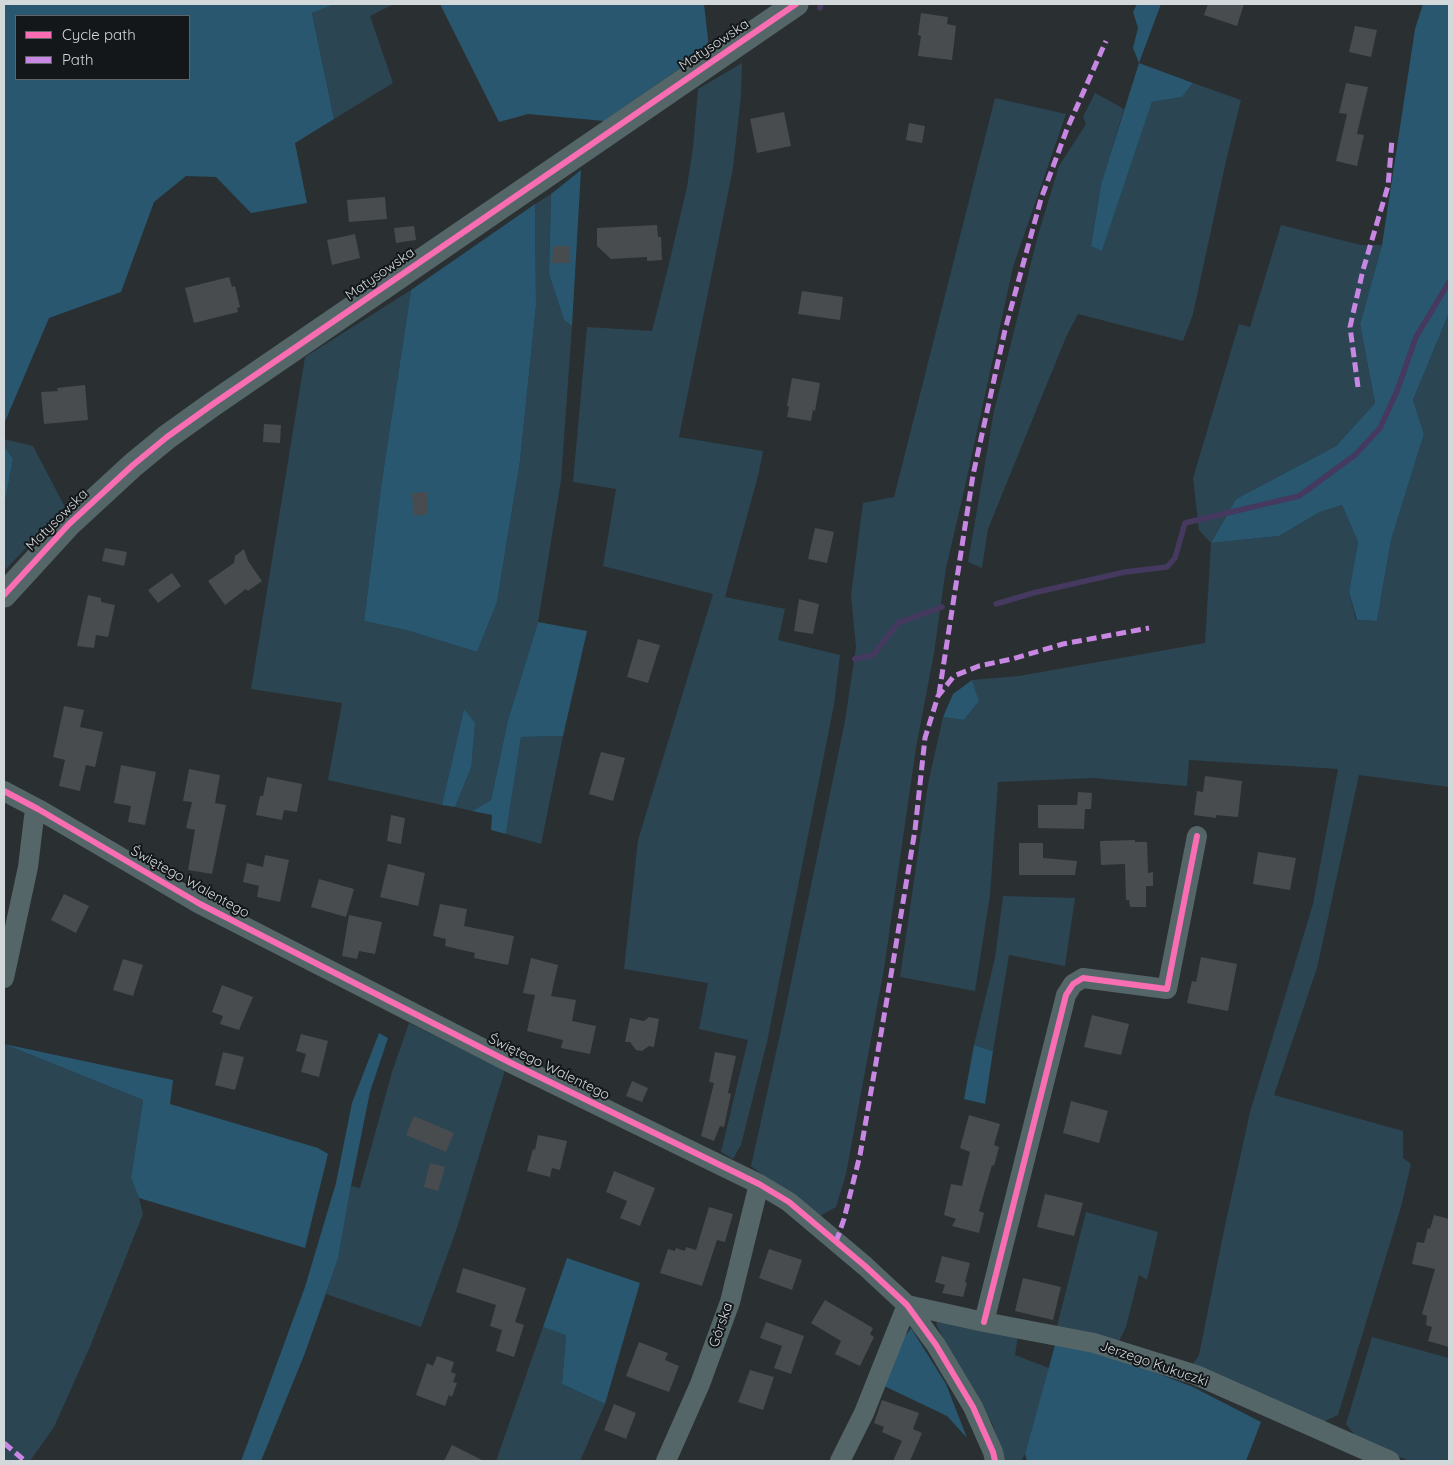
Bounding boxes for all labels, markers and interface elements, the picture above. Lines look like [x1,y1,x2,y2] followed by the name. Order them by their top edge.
[15,15,190,80] legend
[676,16,752,74] street label: Matysowska
[62,25,136,44] text: Cycle path
[62,50,94,69] text: Path
[342,244,418,304] street label: Matysowska
[23,486,91,554] street label: Matysowska
[128,842,252,922] street label: Świętego Walentego
[486,1030,612,1104] street label: Świętego Walentego
[706,1300,736,1350] street label: Górska
[1098,1338,1210,1390] street label: Jerzego Kukuczki

